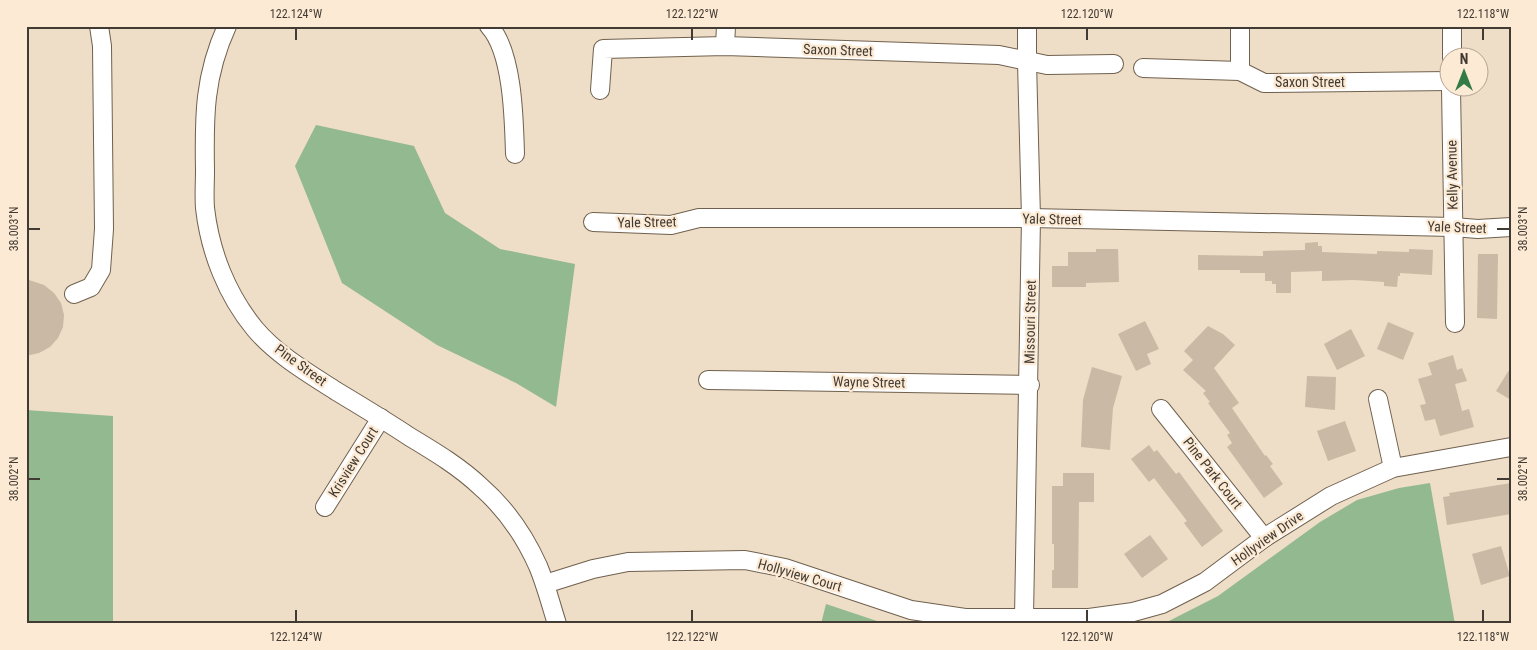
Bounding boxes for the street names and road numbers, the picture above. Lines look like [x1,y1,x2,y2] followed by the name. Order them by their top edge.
[803,41,873,59] street label: Saxon Street
[1275,74,1345,90] street label: Saxon Street
[1443,140,1461,210] street label: Kelly Avenue
[1022,210,1082,228] street label: Yale Street
[617,213,677,231] street label: Yale Street
[1427,218,1487,236] street label: Yale Street
[1021,280,1039,364] street label: Missouri Street
[272,341,330,389] street label: Pine Street
[833,373,905,391] street label: Wayne Street
[325,424,381,500] street label: Krisview Court
[1180,434,1246,512] street label: Pine Park Court
[1228,507,1306,569] street label: Hollyview Drive
[756,555,844,595] street label: Hollyview Court

